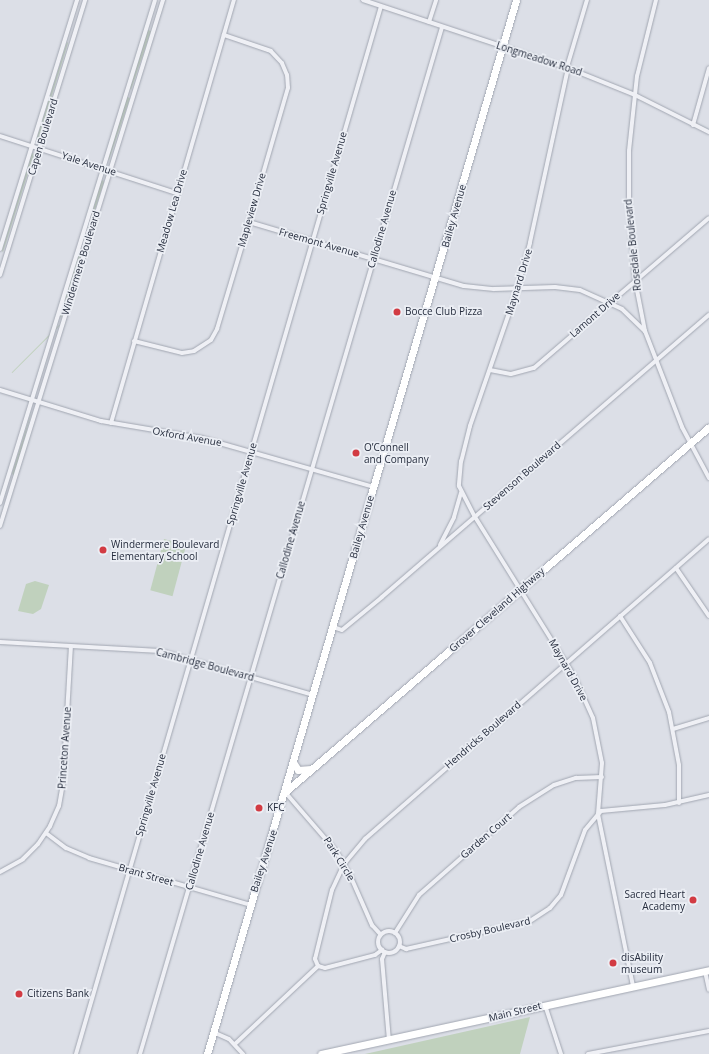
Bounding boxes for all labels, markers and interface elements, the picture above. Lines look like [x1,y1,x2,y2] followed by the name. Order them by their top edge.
[495,39,583,79] street label: Longmeadow Road
[26,97,60,177] street label: Capen Boulevard
[314,130,350,216] street label: Springville Avenue
[60,150,118,178] street label: Yale Avenue
[154,168,190,254] street label: Meadow Lea Drive
[236,171,268,249] street label: Mapleview Drive
[439,183,469,249] street label: Bailey Avenue
[365,189,399,269] street label: Callodine Avenue
[622,198,644,292] street label: Rosedale Boulevard
[59,209,103,317] street label: Windermere Boulevard
[278,226,360,260] street label: Freemont Avenue
[503,247,535,317] street label: Maynard Drive
[567,290,623,340] street label: Lamont Drive
[405,306,482,318] place label: Bocce Club Pizza
[392,307,402,317] marker: Bocce Club Pizza
[151,425,223,449] street label: Oxford Avenue
[481,439,563,513] street label: Stevenson Boulevard
[224,441,260,527] street label: Springville Avenue
[364,441,429,464] place label: O’Connell and Company
[351,448,361,458] marker: O’Connell and Company
[347,494,377,560] street label: Bailey Avenue
[274,500,308,580] street label: Callodine Avenue
[111,538,219,562] place label: Windermere Boulevard Elementary School
[98,545,108,555] marker: Windermere Boulevard Elementary School
[447,565,547,655] street label: Grover Cleveland Highway
[546,637,590,703] street label: Maynard Drive
[155,646,255,684] street label: Cambridge Boulevard
[443,699,523,771] street label: Hendricks Boulevard
[56,707,74,789] street label: Princeton Avenue
[133,752,169,838] street label: Springville Avenue
[267,802,285,814] place label: KFC
[254,803,264,813] marker: KFC
[183,811,217,891] street label: Callodine Avenue
[458,811,514,861] street label: Garden Court
[248,828,280,894] street label: Bailey Avenue
[321,835,357,883] street label: Park Circle
[117,861,175,889] street label: Brant Street
[625,888,685,912] place label: Sacred Heart Academy
[688,895,698,905] marker: Sacred Heart Academy
[449,915,531,945] street label: Crosby Boulevard
[621,951,663,974] place label: disAbility museum
[608,958,618,968] marker: disAbility museum
[27,988,89,1000] place label: Citizens Bank
[14,989,24,999] marker: Citizens Bank
[487,1000,543,1024] street label: Main Street

